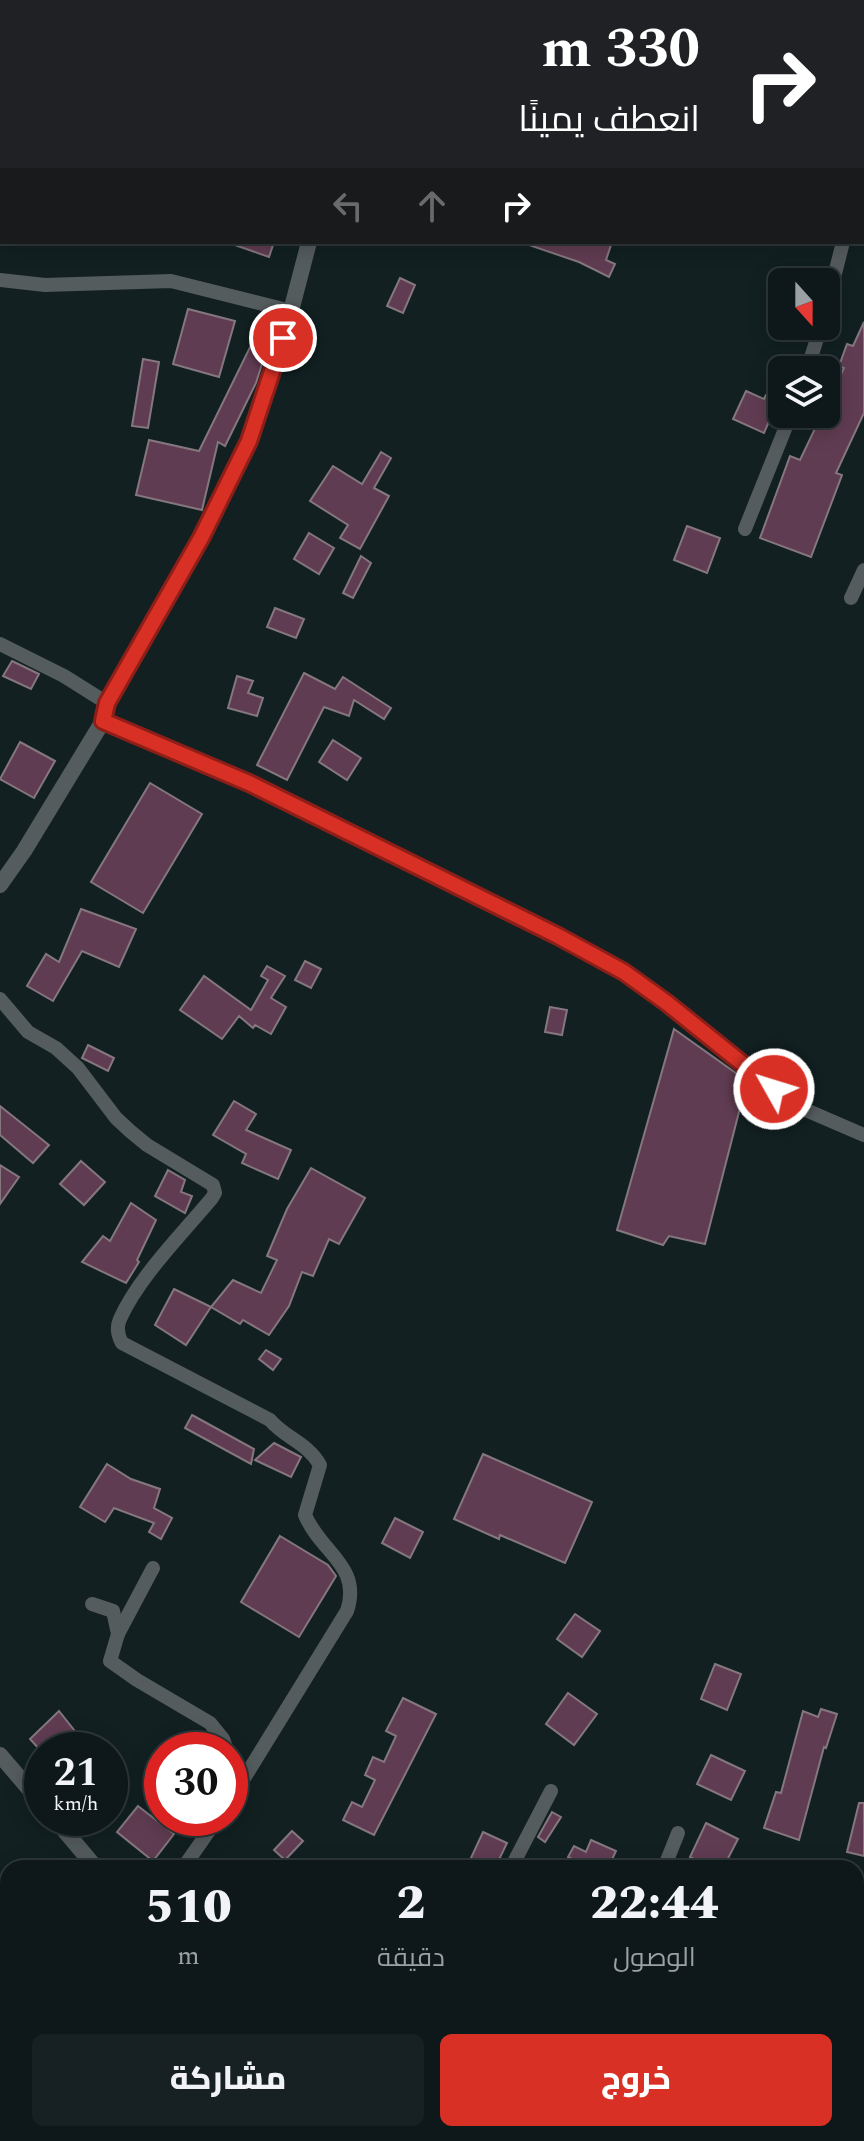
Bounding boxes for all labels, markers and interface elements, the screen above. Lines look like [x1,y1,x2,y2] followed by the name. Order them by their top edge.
[541,7,700,92] text: 330 m
[728,32,832,136] icon: right
[518,93,700,148] text: انعطف يمينًا
[326,184,370,228] icon: left
[410,184,454,228] icon: ahead
[494,184,538,228] icon: right
[768,268,840,340] north arrow
[768,268,840,428] map controls
[249,304,317,372] pin
[261,316,305,360] icon: arrive
[768,356,840,428] button: layers
[732,1047,816,1131] position arrow
[144,1732,248,1836] speed limit sign: 30
[54,1743,98,1804] text: 21
[54,1789,99,1819] text: km/h
[396,1867,425,1940] text: 2
[590,1867,719,1940] text: 22:44
[145,1871,232,1944] text: 510
[177,1936,200,1976] text: m
[377,1938,445,1978] text: دقيقة
[613,1938,696,1978] text: الوصول
[32,2034,424,2126] button: مشاركة
[440,2034,832,2126] button: خروج

